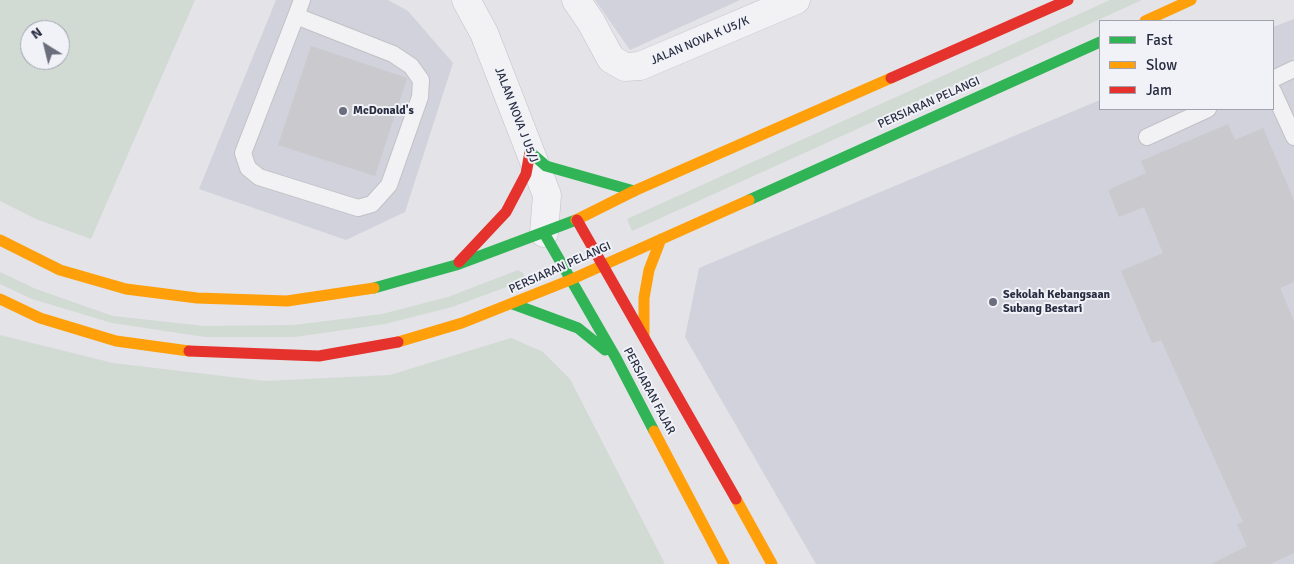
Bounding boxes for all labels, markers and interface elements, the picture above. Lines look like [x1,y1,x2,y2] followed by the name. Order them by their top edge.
[649,14,751,68] street label: JALAN NOVA K U5/K
[20,20,70,70] north arrow
[1099,20,1274,110] legend
[28,24,45,43] text: N
[1146,31,1173,49] text: Fast
[1146,56,1177,74] text: Slow
[491,65,541,165] street label: JALAN NOVA J U5/J
[876,74,982,132] street label: PERSIARAN PELANGI
[1146,81,1172,99] text: Jam
[353,104,414,118] place label: McDonald's
[337,105,349,117] marker: McDonald's
[507,239,613,297] street label: PERSIARAN PELANGI
[1003,288,1110,316] place label: Sekolah Kebangsaan Subang Bestari
[987,296,999,308] marker: Sekolah Kebangsaan Subang Bestari
[620,345,678,437] street label: PERSIARAN FAJAR

